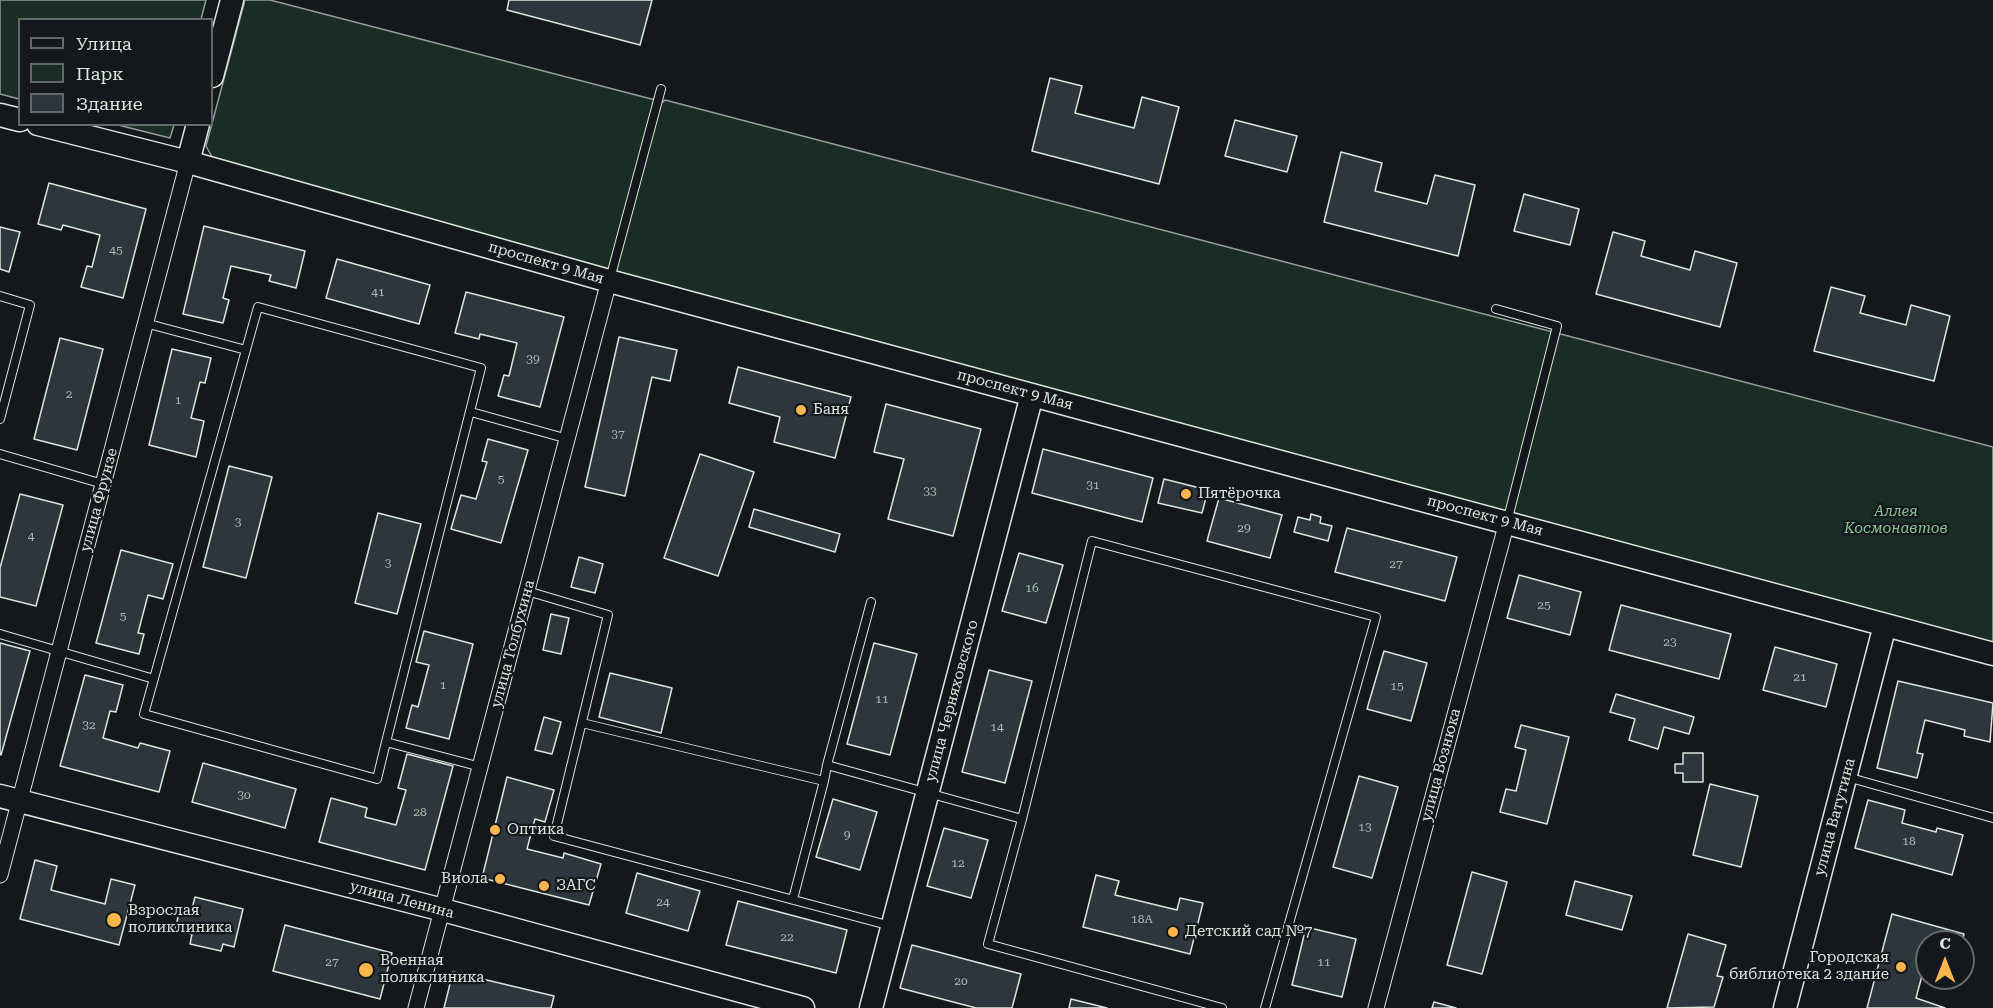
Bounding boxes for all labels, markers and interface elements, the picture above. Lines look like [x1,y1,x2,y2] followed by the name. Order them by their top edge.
[18,18,213,126] legend
[76,33,132,54] text: Улица
[76,63,124,84] text: Парк
[76,93,143,114] text: Здание
[486,238,606,288] street label: проспект 9 Мая
[109,243,123,257] house number: 45
[371,285,385,299] house number: 41
[526,352,540,366] house number: 39
[955,366,1075,414] street label: проспект 9 Мая
[66,387,72,401] house number: 2
[175,393,181,407] house number: 1
[813,401,849,419] place label: Баня
[794,403,808,417] marker: Баня
[611,427,625,441] house number: 37
[76,446,122,554] street label: улица Фрунзе
[498,472,504,486] house number: 5
[1086,478,1100,492] house number: 31
[923,484,937,498] house number: 33
[1198,485,1281,503] place label: Пятёрочка
[1179,487,1193,501] marker: Пятёрочка
[1425,492,1545,540] street label: проспект 9 Мая
[1844,503,1948,538] park label: Аллея Космонавтов
[235,515,241,529] house number: 3
[1237,521,1251,535] house number: 29
[28,529,34,543] house number: 4
[385,556,391,570] house number: 3
[1389,557,1403,571] house number: 27
[487,578,539,710] street label: улица Толбухина
[1025,581,1039,595] house number: 16
[1537,598,1551,612] house number: 25
[120,609,126,623] house number: 5
[922,618,982,784] street label: улица Черняховского
[1663,635,1677,649] house number: 23
[1793,670,1807,684] house number: 21
[440,678,446,692] house number: 1
[1390,679,1404,693] house number: 15
[875,692,889,706] house number: 11
[1417,706,1465,824] street label: улица Вознюка
[82,718,96,732] house number: 32
[990,720,1004,734] house number: 14
[1811,756,1859,878] street label: улица Ватутина
[237,788,251,802] house number: 30
[413,805,427,819] house number: 28
[1358,820,1372,834] house number: 13
[507,821,564,839] place label: Оптика
[488,823,502,837] marker: Оптика
[844,828,850,842] house number: 9
[1902,834,1916,848] house number: 18
[951,856,965,870] house number: 12
[441,870,488,888] place label: Виола
[493,872,507,886] marker: Виола
[348,877,456,923] street label: улица Ленина
[556,877,596,895] place label: ЗАГС
[537,879,551,893] marker: ЗАГС
[656,895,670,909] house number: 24
[128,902,232,937] place label: Взрослая поликлиника
[105,911,123,929] marker: Взрослая поликлиника
[1131,912,1153,926] house number: 18А
[1185,923,1312,941] place label: Детский сад №7
[1166,925,1180,939] marker: Детский сад №7
[780,930,794,944] house number: 22
[1915,930,1975,990] north arrow
[1939,934,1951,953] text: С
[1729,949,1889,984] place label: Городская библиотека 2 здание
[380,952,484,987] place label: Военная поликлиника
[325,955,339,969] house number: 27
[1317,955,1331,969] house number: 11
[1894,960,1908,974] marker: Городская библиотека 2 здание
[357,961,375,979] marker: Военная поликлиника
[954,974,968,988] house number: 20

